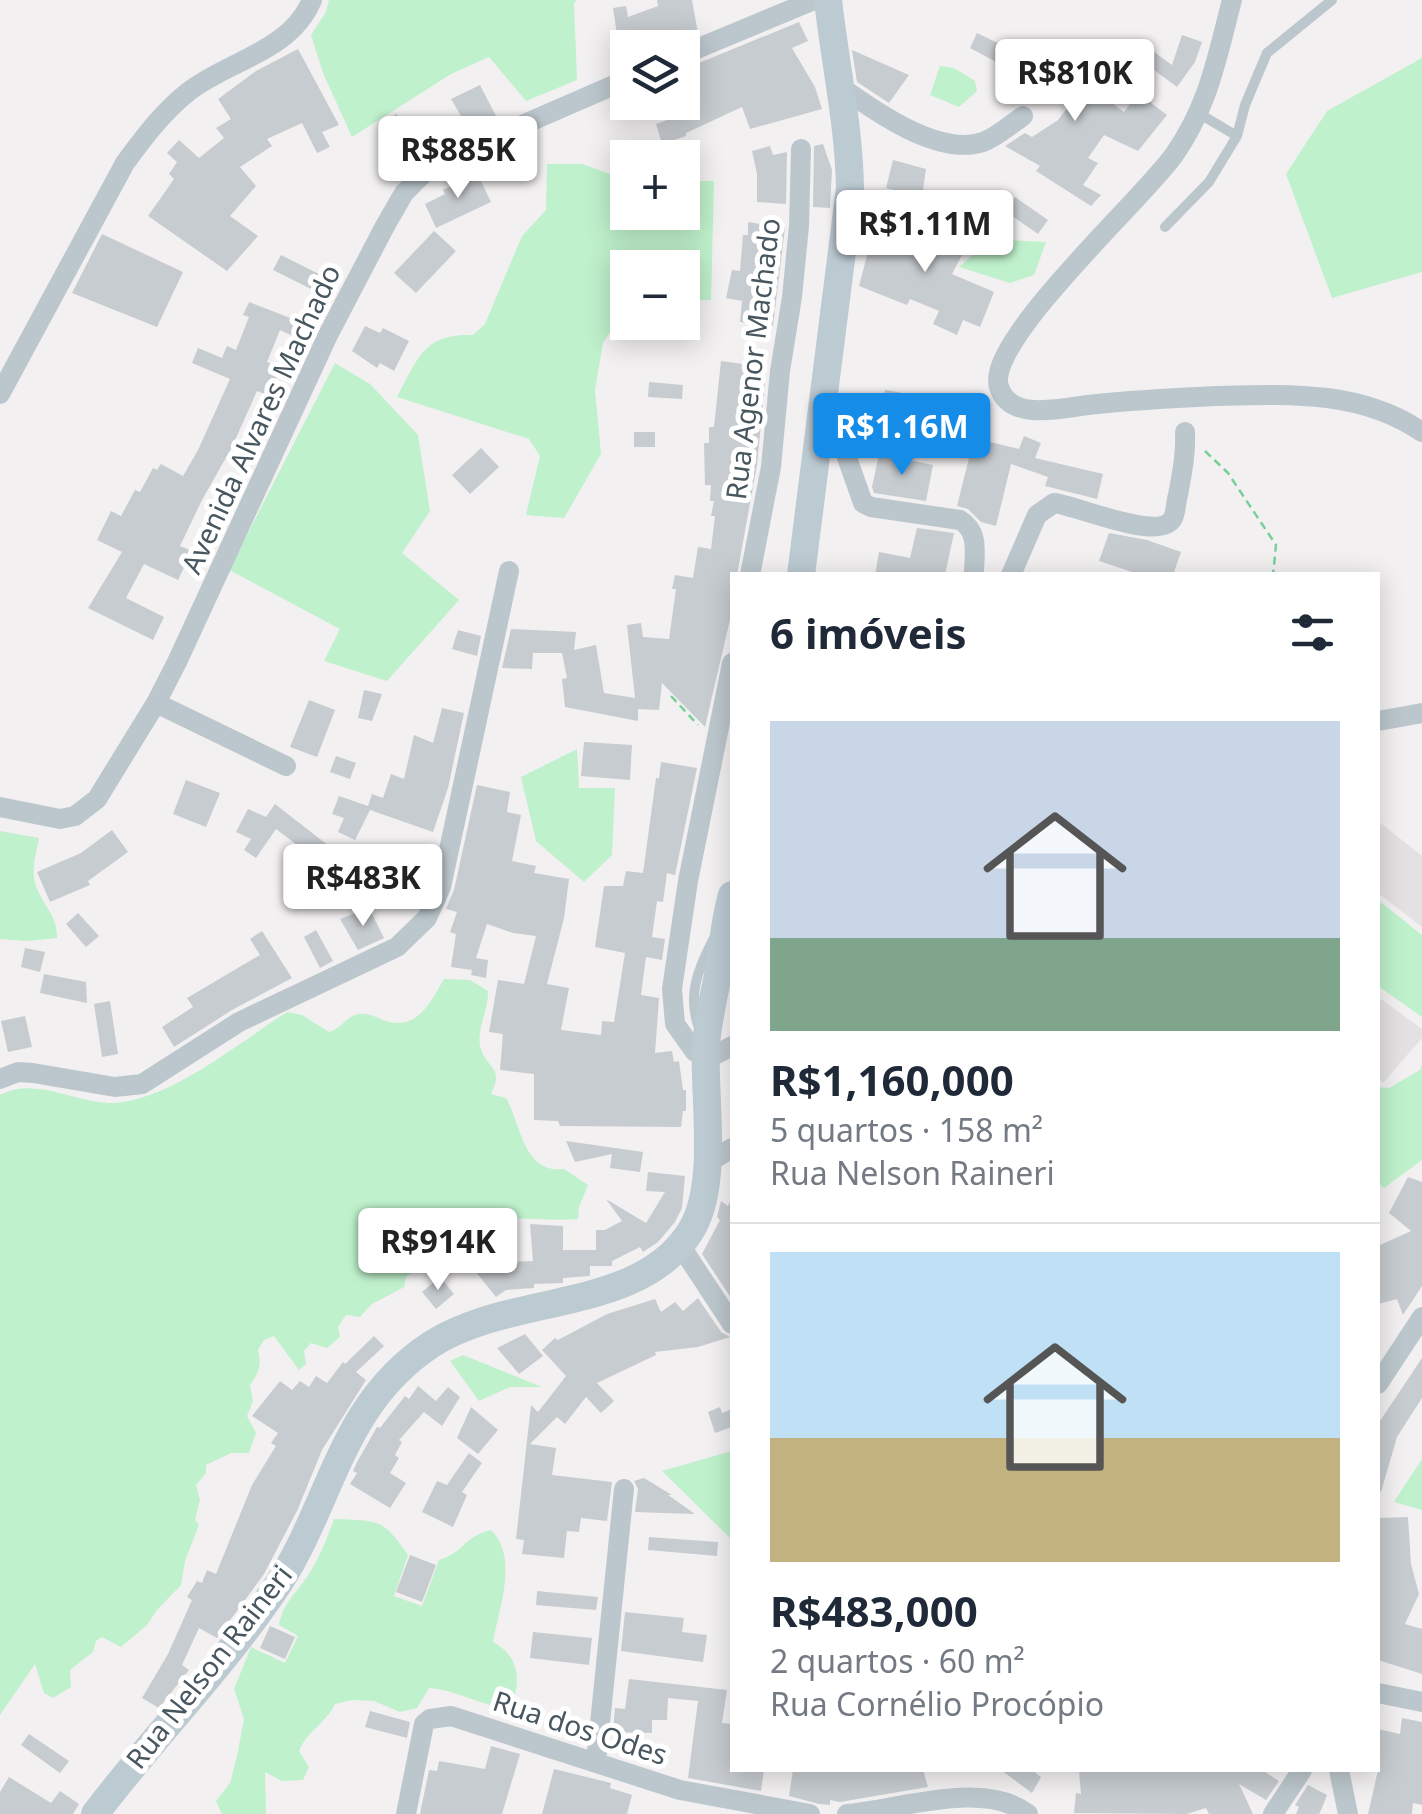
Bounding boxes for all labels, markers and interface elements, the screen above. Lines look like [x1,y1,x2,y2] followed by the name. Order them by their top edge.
[610,30,700,340] map controls
[610,30,700,120] button: layers
[994,39,1156,124] pin: R$810K
[1017,50,1133,93] text: R$810K
[377,116,539,201] pin: R$885K
[400,127,516,170] text: R$885K
[610,140,700,230] button: +
[833,190,1017,275] pin: R$1.11M
[858,201,992,244] text: R$1.11M
[716,216,788,502] street label: Rua Agenor Machado
[610,250,700,340] button: −
[172,258,349,579] street label: Avenida Alvares Machado
[810,393,994,478] pin: R$1.16M
[835,404,969,447] text: R$1.16M
[770,604,967,661] text: 6 imóveis
[1285,605,1340,660] icon: filters
[965,786,1145,966] icon: home
[282,844,444,929] pin: R$483K
[305,855,421,898] text: R$483K
[770,1051,1014,1108] text: R$1,160,000
[770,1108,1043,1151] text: 5 quartos · 158 m²
[770,1151,1055,1194] text: Rua Nelson Raineri
[357,1208,519,1293] pin: R$914K
[380,1219,496,1262] text: R$914K
[965,1317,1145,1497] icon: home
[117,1557,300,1776] street label: Rua Nelson Raineri
[770,1582,978,1639] text: R$483,000
[770,1639,1025,1682] text: 2 quartos · 60 m²
[488,1681,672,1773] street label: Rua dos Odes
[770,1682,1104,1725] text: Rua Cornélio Procópio

